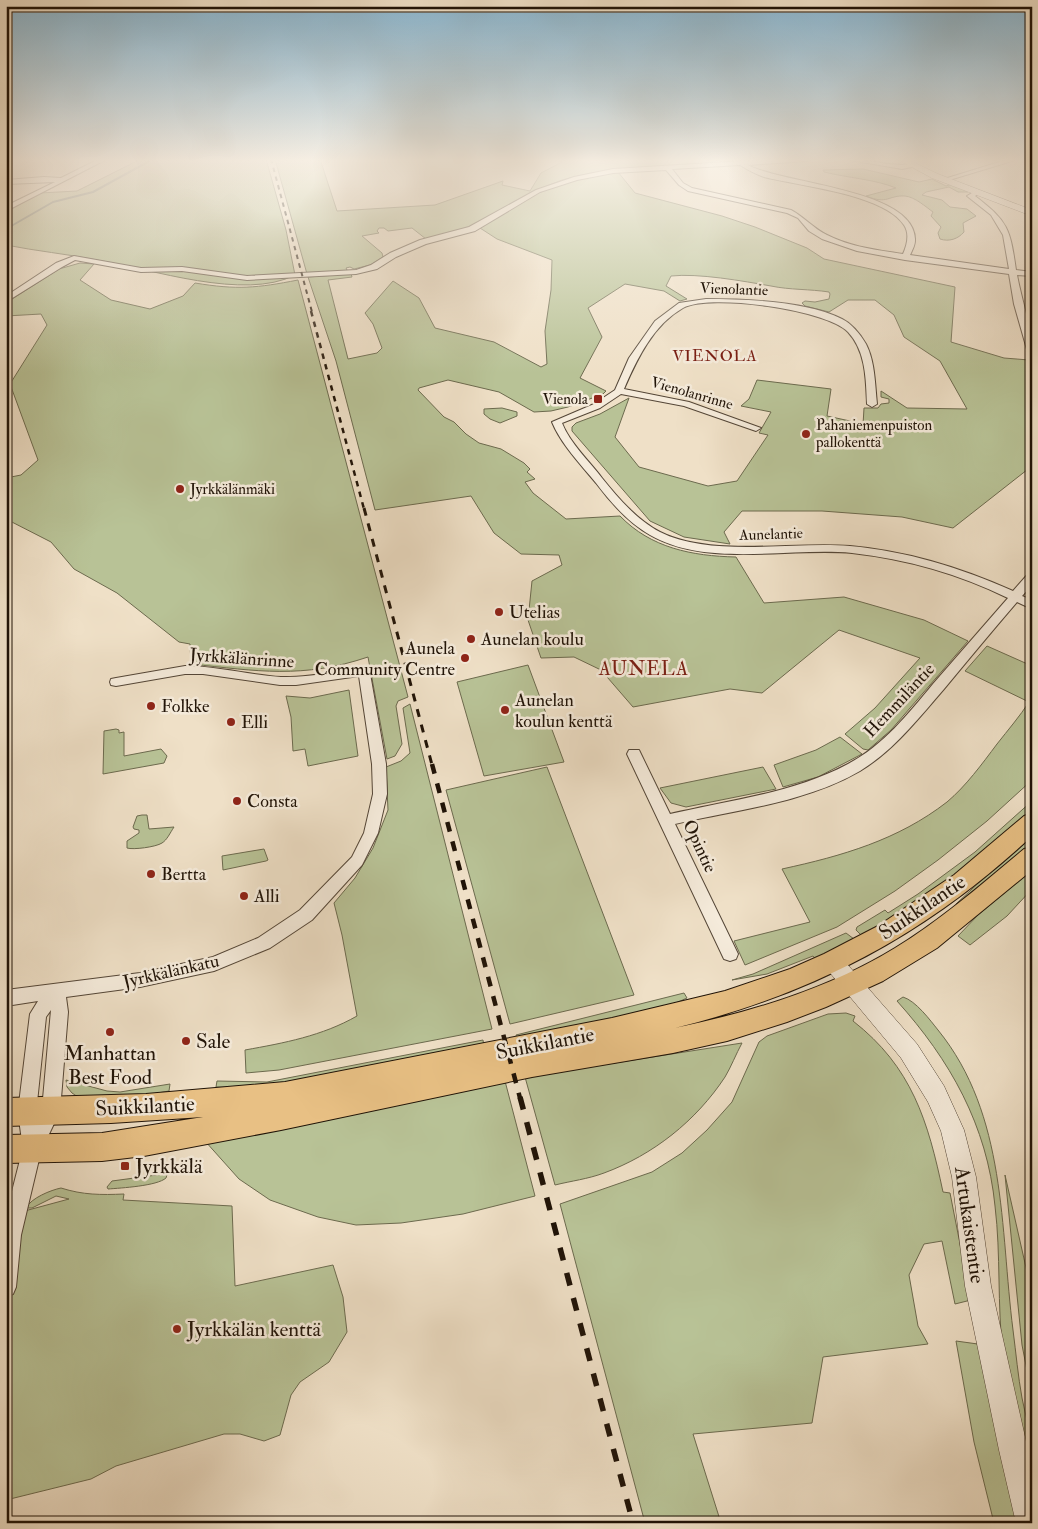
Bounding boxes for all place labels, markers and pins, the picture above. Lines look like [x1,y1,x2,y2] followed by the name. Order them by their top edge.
[542,390,589,409] place label: Vienola
[592,393,604,405] marker: Vienola
[815,416,933,453] place label: Pahaniemenpuiston pallokenttä
[800,428,812,440] marker: Pahaniemenpuiston pallokenttä
[189,480,275,500] place label: Jyrkkälänmäki
[174,483,186,495] marker: Jyrkkälänmäki
[509,601,560,624] place label: Utelias
[493,606,505,618] marker: Utelias
[480,628,584,651] place label: Aunelan koulu
[465,633,477,645] marker: Aunelan koulu
[315,637,456,681] place label: Aunela Community Centre
[459,652,471,664] marker: Aunela Community Centre
[514,689,613,733] place label: Aunelan koulun kenttä
[161,695,210,718] place label: Folkke
[145,700,157,712] marker: Folkke
[499,704,511,716] marker: Aunelan koulun kenttä
[241,711,268,734] place label: Elli
[225,716,237,728] marker: Elli
[247,790,298,813] place label: Consta
[231,795,243,807] marker: Consta
[161,863,207,886] place label: Bertta
[145,868,157,880] marker: Bertta
[253,885,280,908] place label: Alli
[238,890,250,902] marker: Alli
[104,1026,116,1038] marker: Manhattan Best Food
[196,1028,231,1055] place label: Sale
[180,1035,192,1047] marker: Sale
[64,1040,156,1091] place label: Manhattan Best Food
[134,1153,203,1180] place label: Jyrkkälä
[119,1160,131,1172] marker: Jyrkkälä
[186,1316,322,1343] place label: Jyrkkälän kenttä
[171,1323,183,1335] marker: Jyrkkälän kenttä

